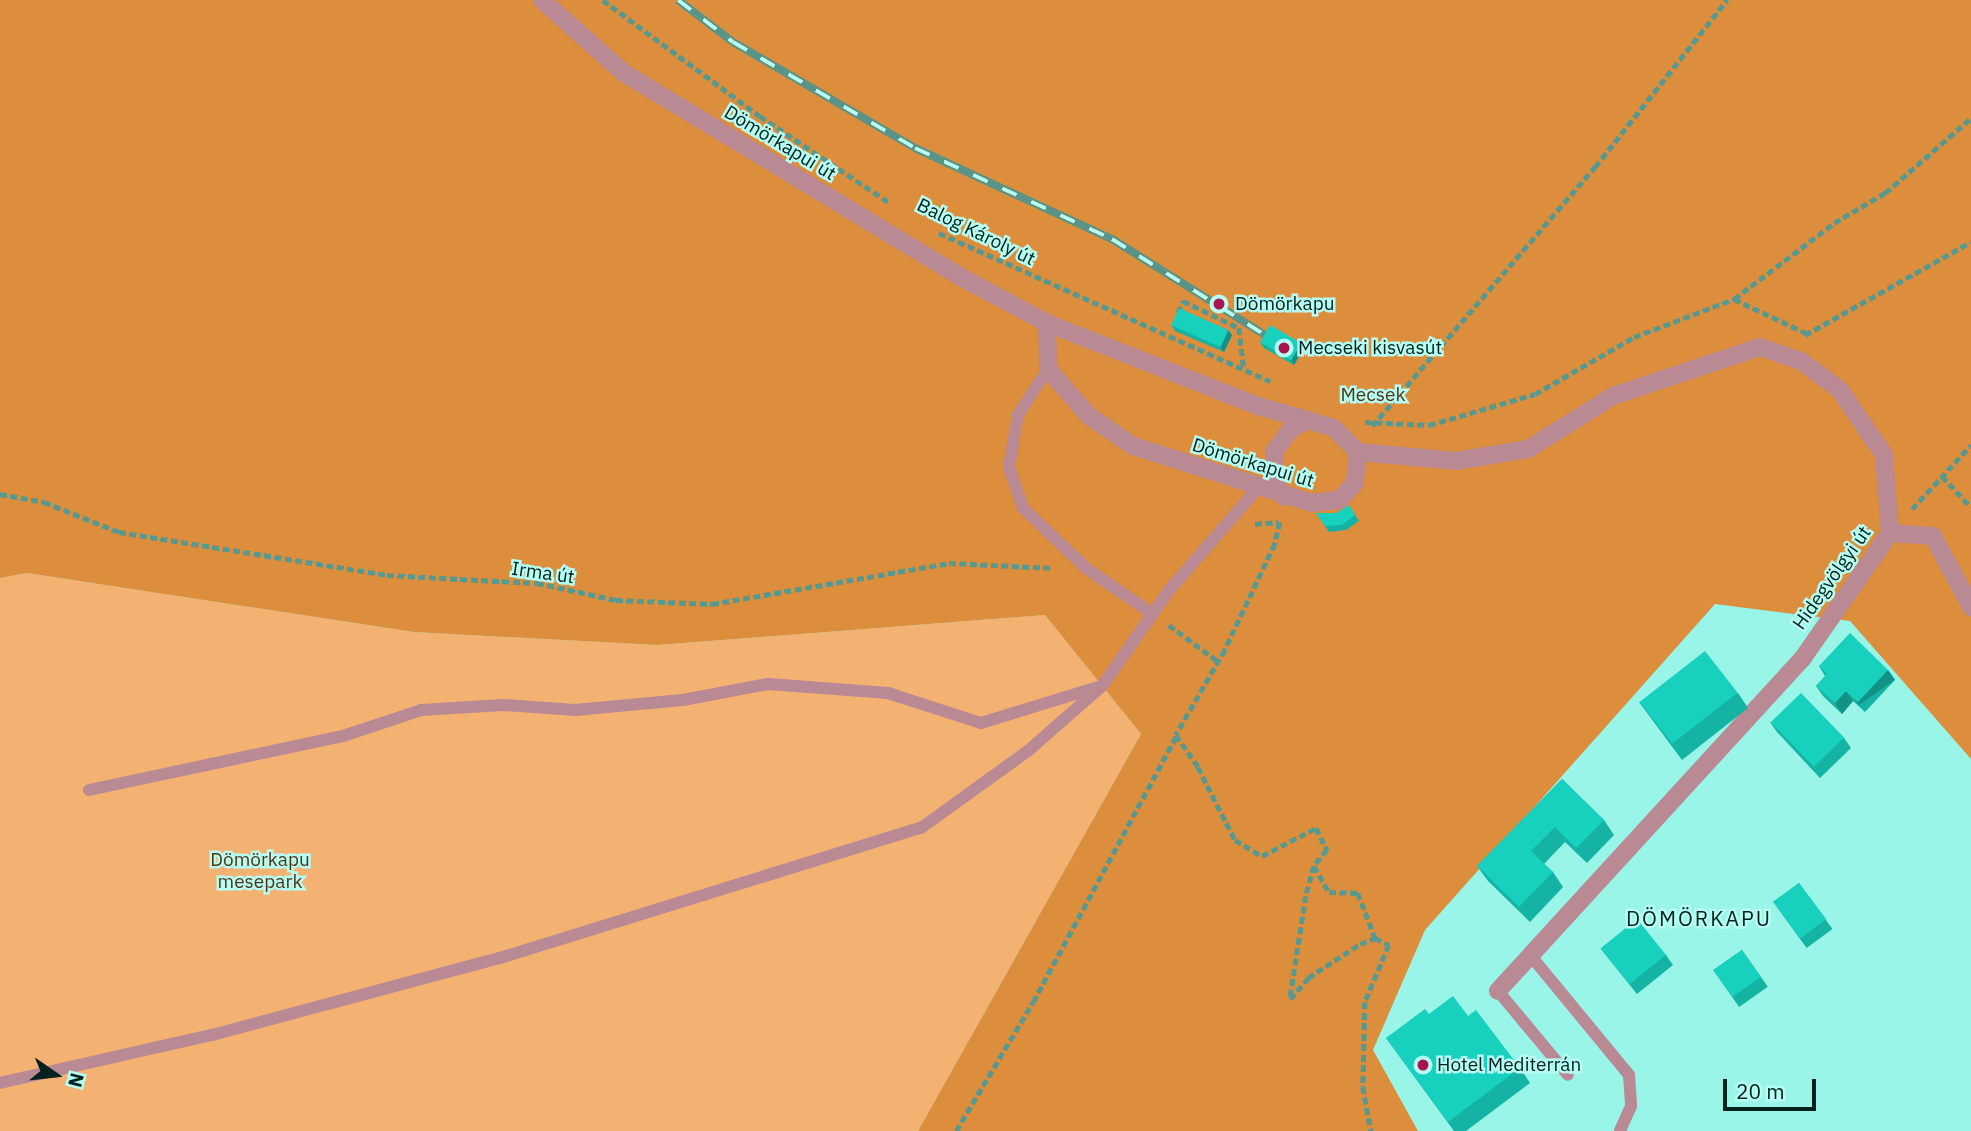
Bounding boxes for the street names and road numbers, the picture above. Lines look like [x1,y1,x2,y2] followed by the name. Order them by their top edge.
[720,101,840,185] street label: Dömörkapui út
[913,194,1039,270] street label: Balog Károly út
[1189,434,1317,492] street label: Dömörkapui út
[1788,522,1876,634] street label: Hidegvölgyi út
[510,557,576,589] street label: Irma út

